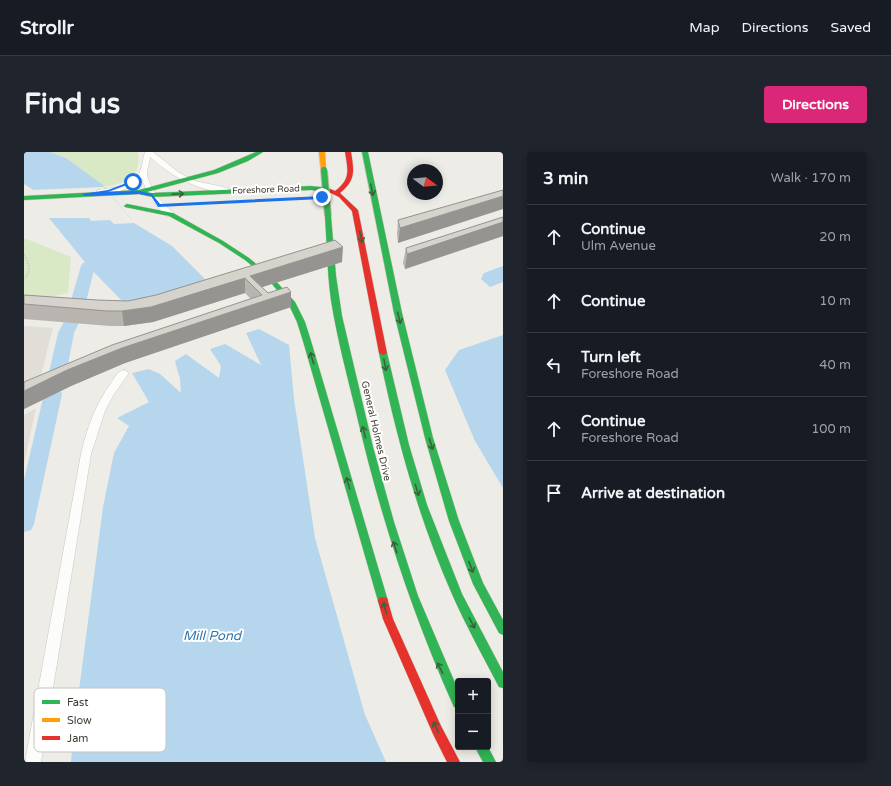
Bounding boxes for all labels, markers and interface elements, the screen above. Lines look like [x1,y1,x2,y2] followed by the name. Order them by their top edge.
[20,17,74,39] text: Strollr
[689,19,720,36] text: Map
[742,19,809,36] text: Directions
[831,19,871,36] text: Saved
[764,86,867,123] button: Directions
[24,87,120,121] text: Find us
[407,164,443,200] north arrow
[543,168,588,189] text: 3 min
[771,170,851,186] text: Walk · 170 m
[124,173,142,191] route start
[232,183,300,197] street label: Foreshore Road
[369,183,377,196] one-way arrow
[313,188,331,206] route end
[171,190,184,198] one-way arrow
[581,220,645,238] text: Continue
[543,226,565,248] icon: ahead
[819,229,851,245] text: 20 m
[358,230,366,243] one-way arrow
[581,238,656,254] text: Ulm Avenue
[543,290,565,312] icon: ahead
[581,292,645,310] text: Continue
[819,293,851,309] text: 10 m
[395,311,403,324] one-way arrow
[581,348,641,366] text: Turn left
[308,352,315,365] one-way arrow
[543,354,565,376] icon: left
[819,357,851,373] text: 40 m
[382,358,390,371] one-way arrow
[581,366,679,382] text: Foreshore Road
[359,380,393,483] street label: General Holmes Drive
[581,412,645,430] text: Continue
[543,418,565,440] icon: ahead
[811,421,851,437] text: 100 m
[360,426,367,439] one-way arrow
[581,430,679,446] text: Foreshore Road
[428,437,435,450] one-way arrow
[344,477,351,490] one-way arrow
[543,482,565,504] icon: arrive
[414,483,421,496] one-way arrow
[581,484,725,502] text: Arrive at destination
[391,540,398,553] one-way arrow
[468,561,476,573] one-way arrow
[381,602,388,615] one-way arrow
[468,617,476,629] one-way arrow
[183,628,243,644] water label: Mill Pond
[436,663,444,675] one-way arrow
[455,678,491,750] map controls
[455,678,491,714] button: +
[34,688,166,752] legend
[67,696,88,709] text: Fast
[67,714,92,727] text: Slow
[455,714,491,750] button: −
[432,722,439,734] one-way arrow
[67,732,88,745] text: Jam

